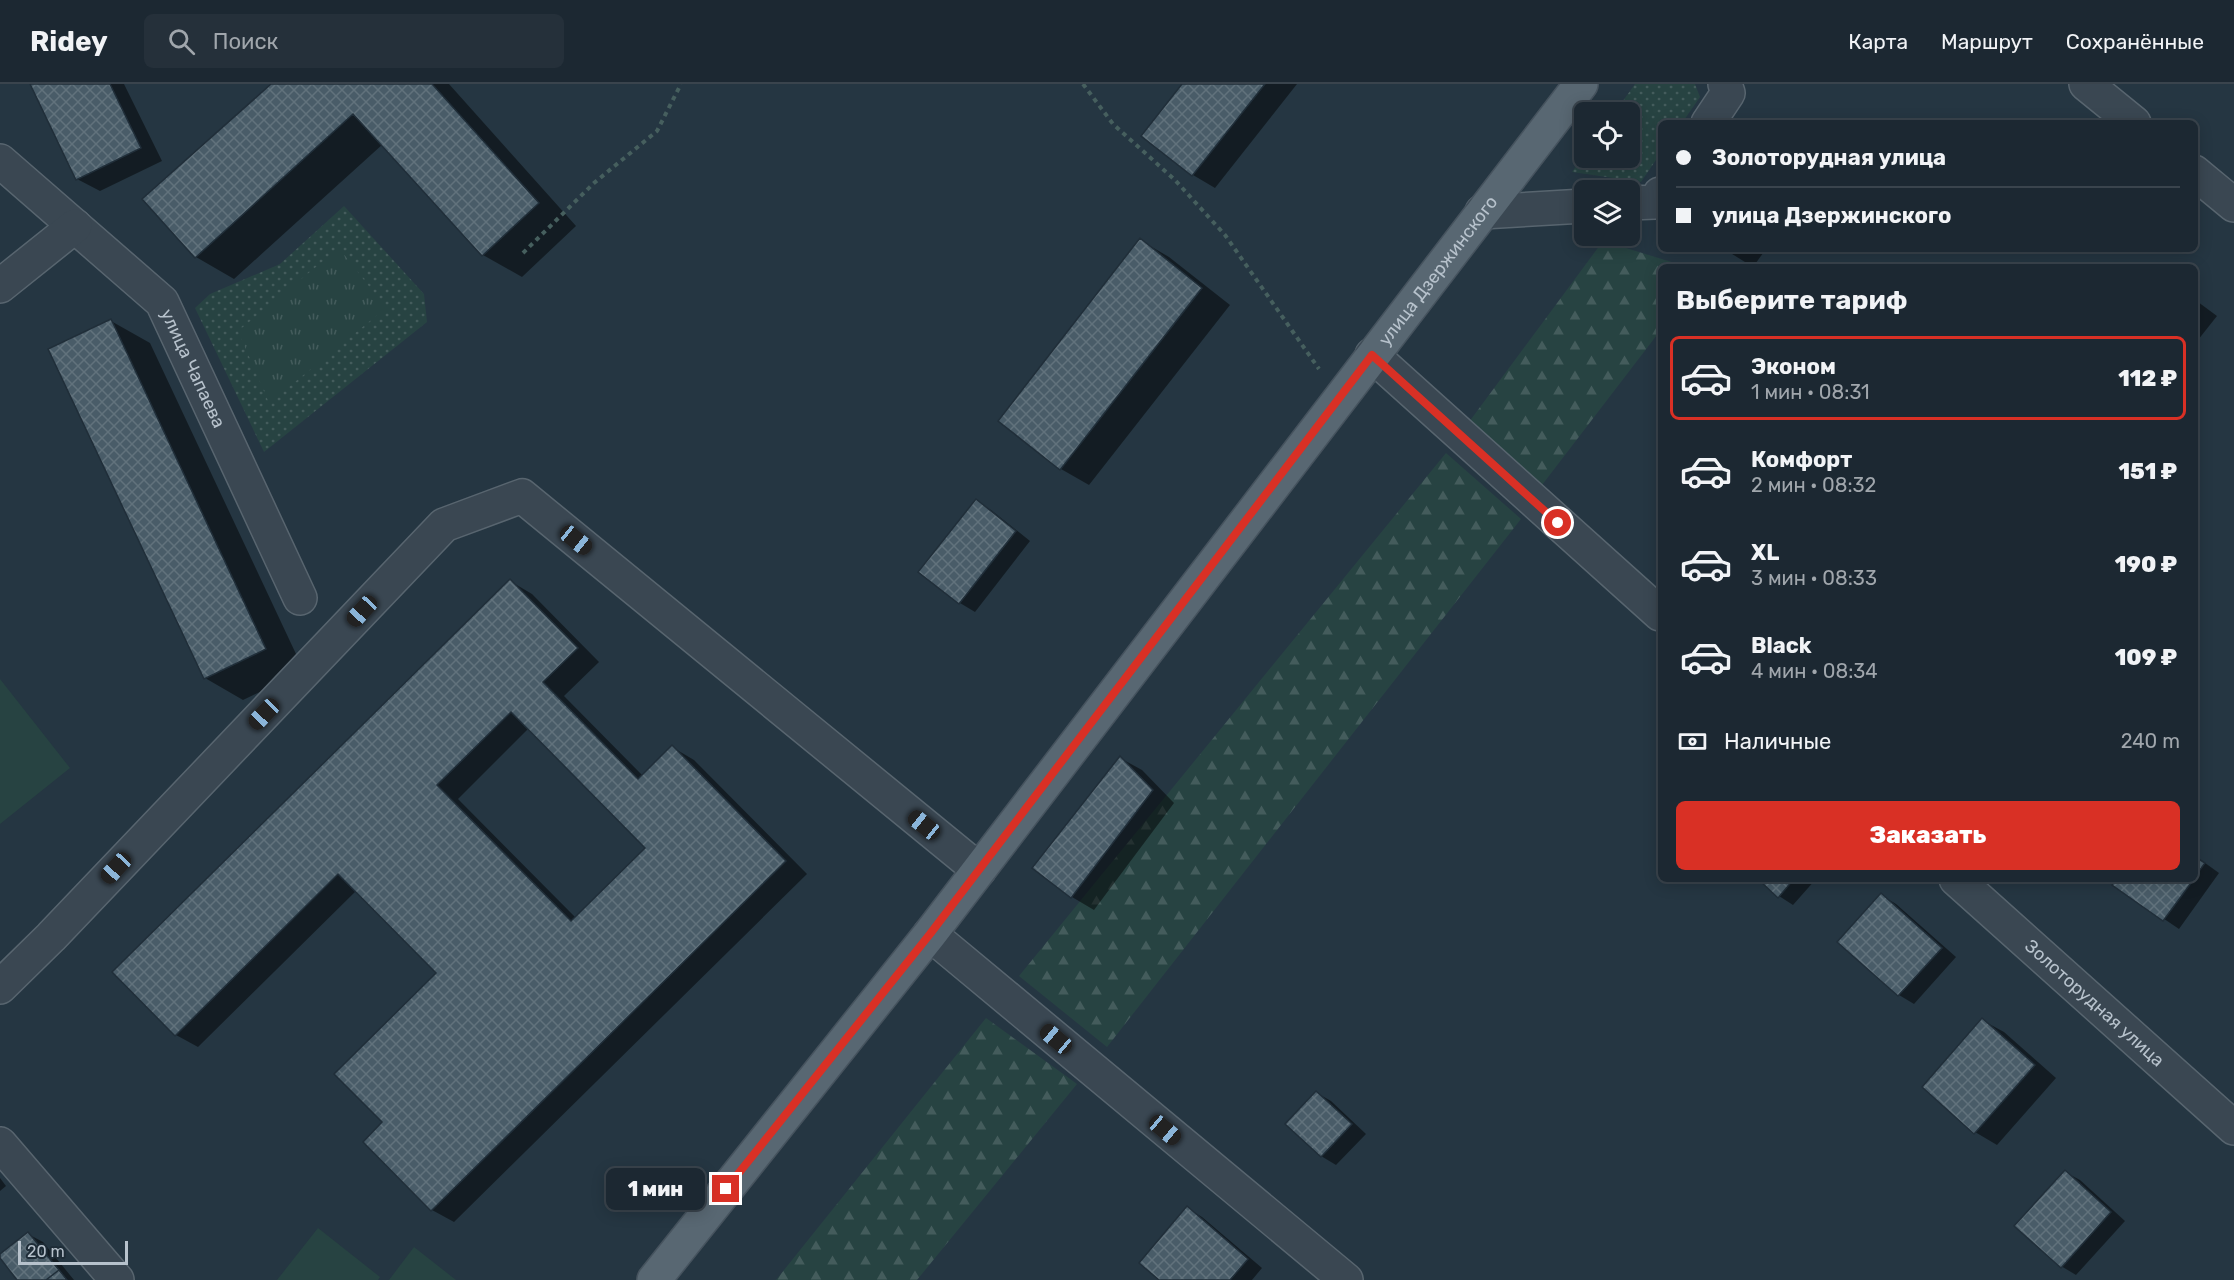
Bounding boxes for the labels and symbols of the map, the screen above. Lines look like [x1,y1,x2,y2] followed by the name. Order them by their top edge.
[1374,192,1502,350] street label: улица Дзержинского
[156,305,230,431] street label: улица Чапаева
[1544,509,1571,536] route start
[556,522,596,558] car
[343,592,381,630] car
[245,695,283,733] car
[904,807,944,843] car
[97,849,135,887] car
[2020,935,2169,1071] street label: Золоторудная улица
[1036,1021,1076,1057] car
[1145,1112,1185,1148] car
[606,1168,705,1210] callout: 1 мин
[712,1175,739,1202] route end
[18,1238,128,1266] scale bar

